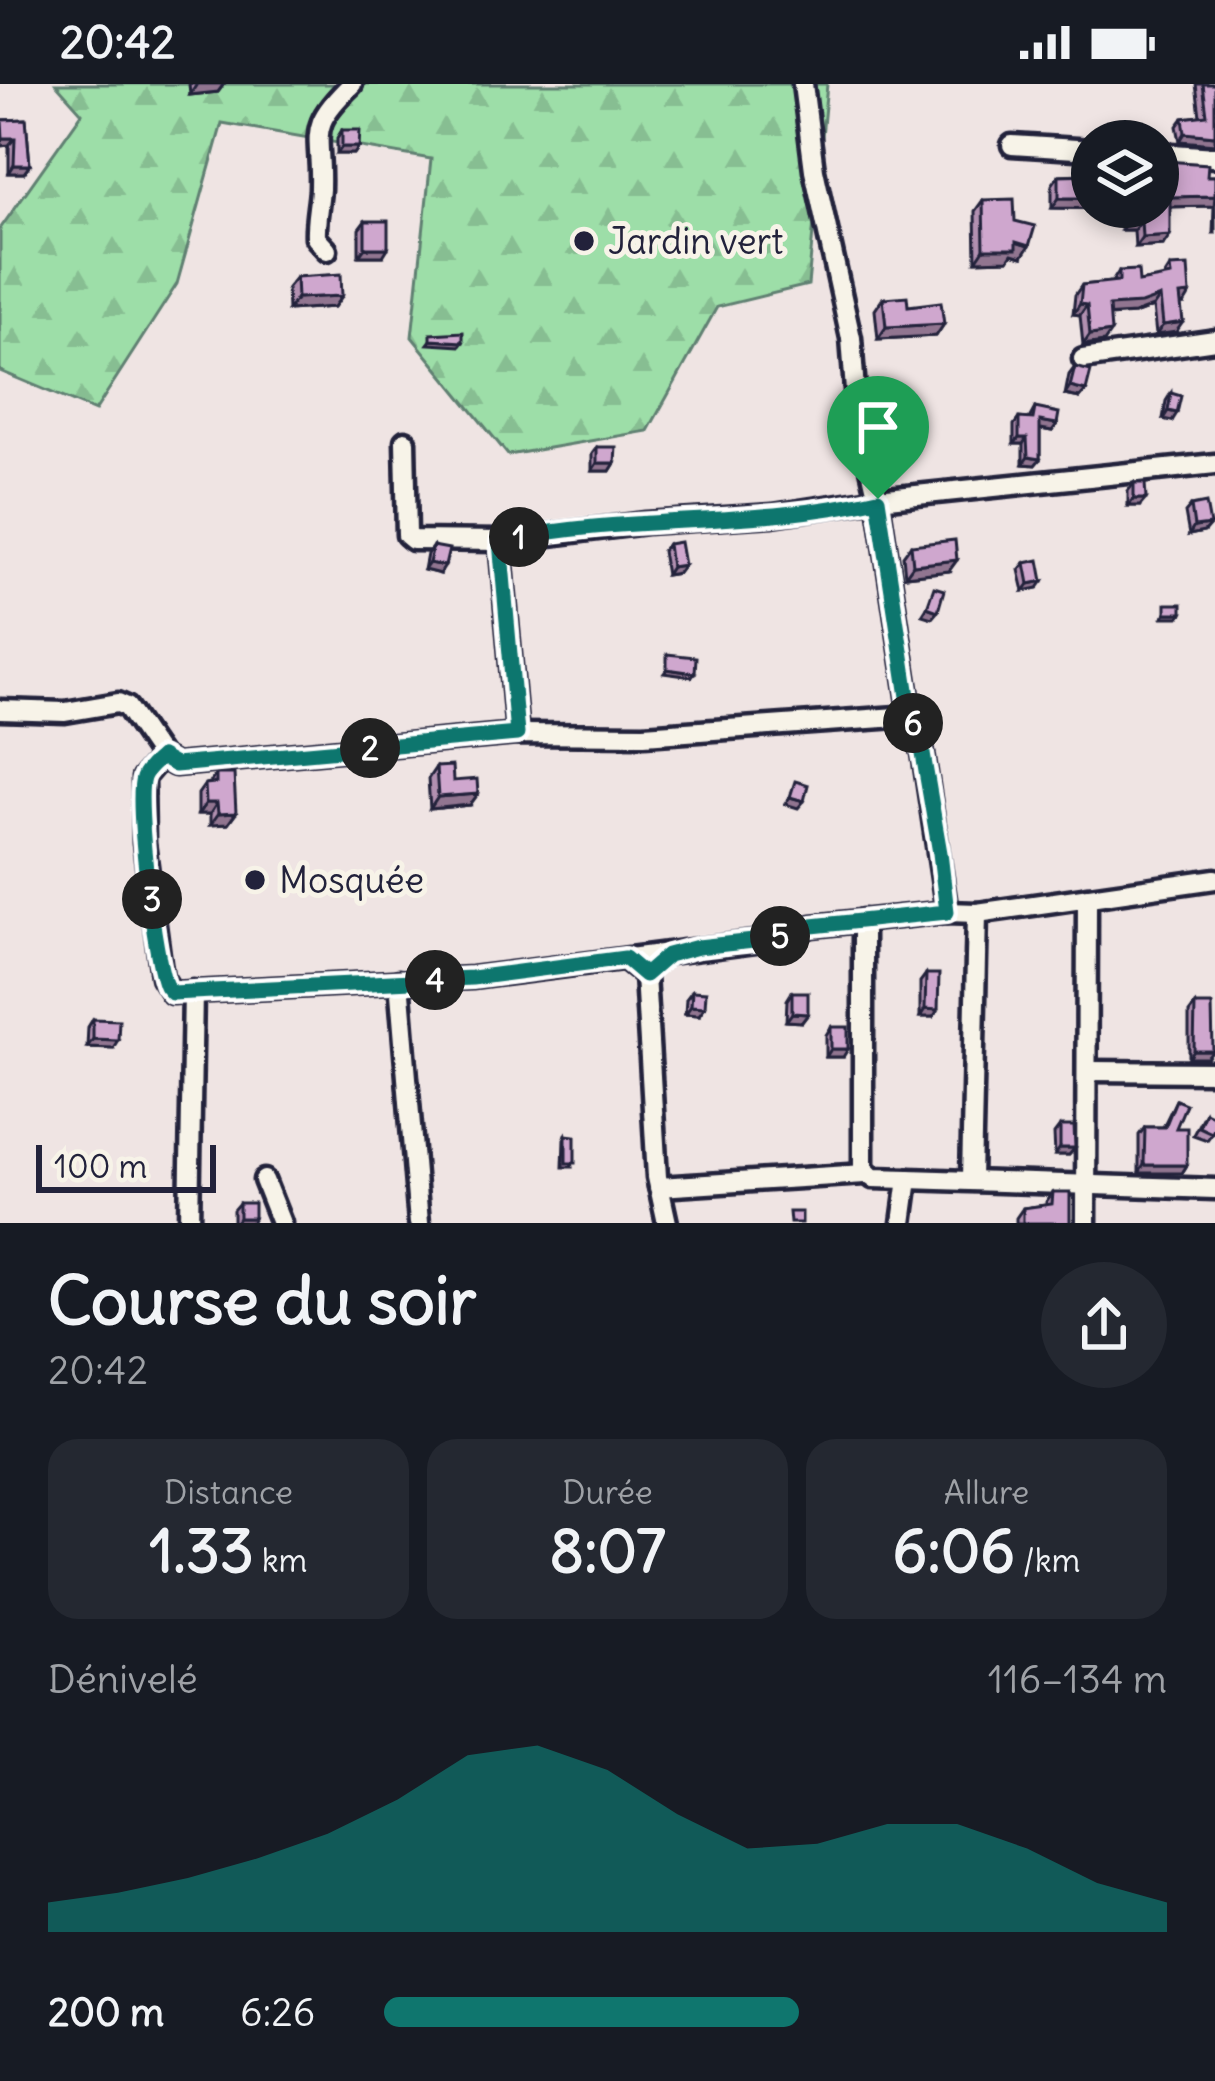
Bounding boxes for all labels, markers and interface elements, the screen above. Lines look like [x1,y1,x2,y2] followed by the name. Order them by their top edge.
[60,14,175,70] text: 20:42
[1071,120,1179,228] map controls
[1071,120,1179,228] button: layers
[608,219,783,264] place label: Jardin vert
[571,228,597,254] marker: Jardin vert
[827,376,929,499] pin
[845,394,911,460] icon: arrive
[489,507,549,567] pin: 1
[512,516,526,558] text: 1
[883,693,943,753] pin: 6
[903,702,923,744] text: 6
[340,718,400,778] pin: 2
[361,727,379,769] text: 2
[279,858,424,903] place label: Mosquée
[242,867,268,893] marker: Mosquée
[122,869,182,929] pin: 3
[143,878,161,920] text: 3
[750,906,810,966] pin: 5
[771,915,789,957] text: 5
[405,950,465,1010] pin: 4
[425,959,445,1001] text: 4
[36,1139,216,1192] scale bar
[54,1145,147,1187] text: 100 m
[48,1259,477,1342] text: Course du soir
[1041,1262,1167,1388] button: share
[48,1346,148,1395] text: 20:42
[164,1471,293,1513] text: Distance
[562,1471,653,1513] text: Durée
[944,1471,1029,1513] text: Allure
[149,1513,254,1588] text: 1.33
[549,1513,666,1588] text: 8:07
[893,1513,1015,1588] text: 6:06
[254,1539,308,1581] text: km
[1015,1539,1080,1581] text: /km
[48,1655,198,1704] text: Dénivelé
[988,1655,1167,1704] text: 116–134 m
[48,1988,164,2037] text: 200 m
[240,1988,315,2037] text: 6:26

